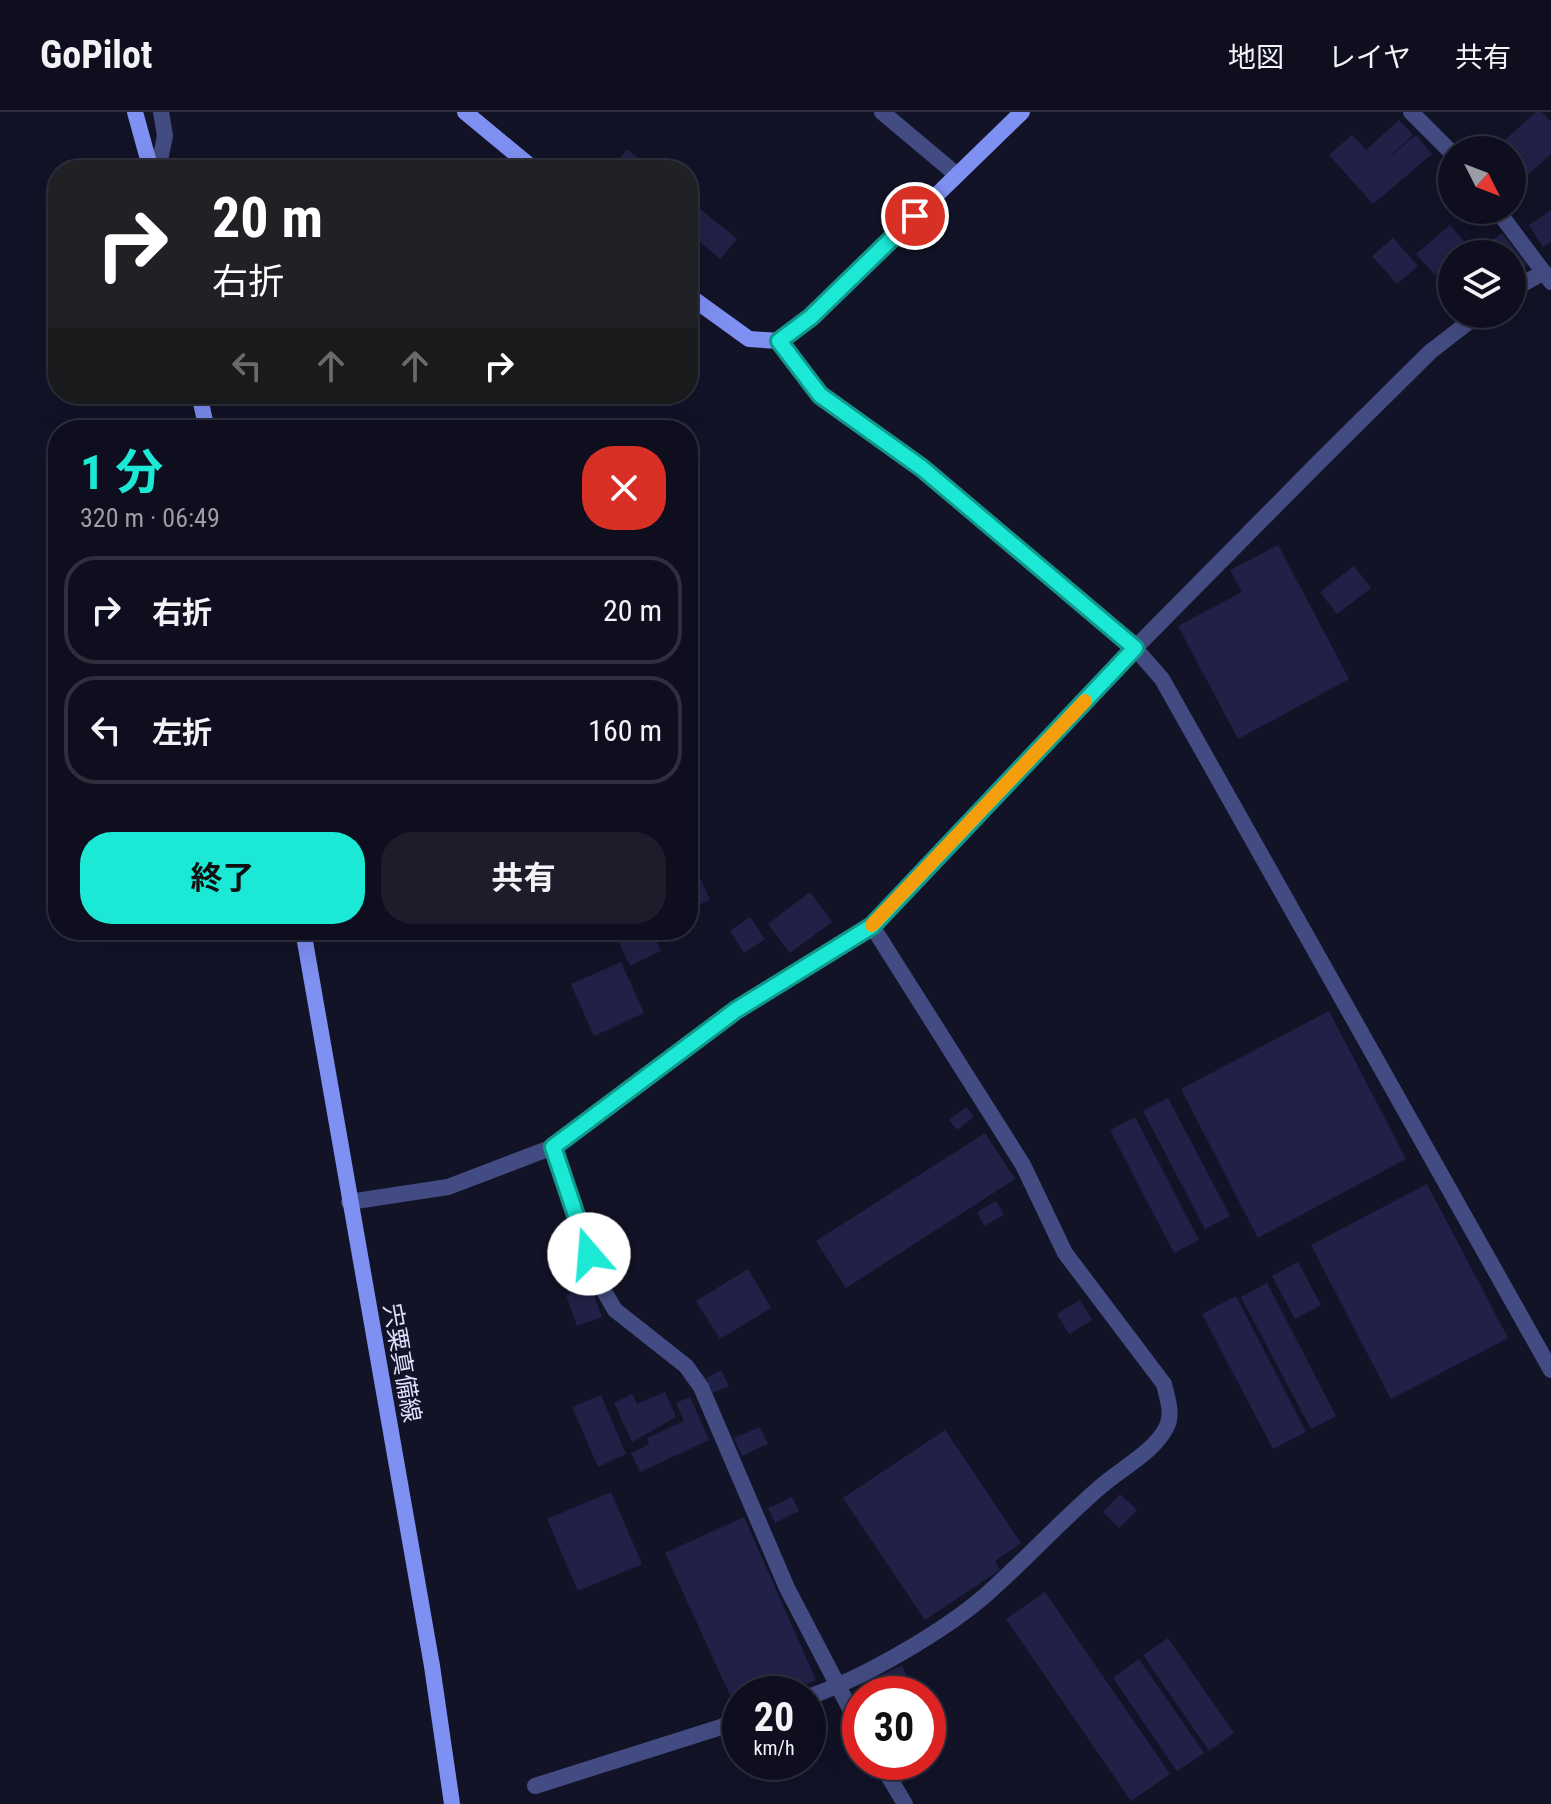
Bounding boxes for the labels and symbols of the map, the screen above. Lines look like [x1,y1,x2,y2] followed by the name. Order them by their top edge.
[1438,136,1526,224] north arrow
[881,182,949,250] pin
[547,1212,631,1296] position arrow
[378,1301,426,1425] street label: 宍粟真備線
[842,1676,946,1780] speed limit sign: 30

